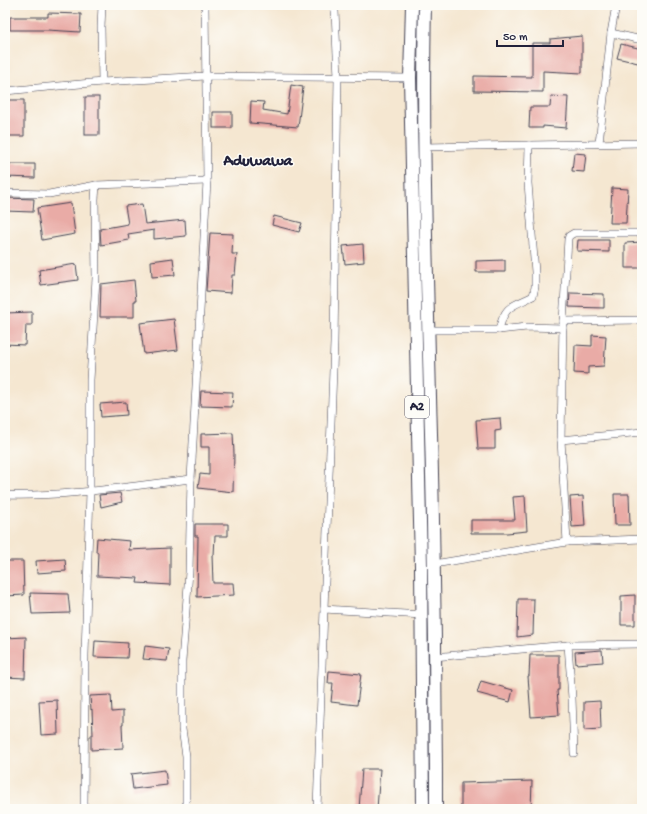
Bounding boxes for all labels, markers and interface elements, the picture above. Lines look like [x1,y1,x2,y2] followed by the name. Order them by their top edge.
[497,22,563,48] scale bar
[503,31,528,45] text: 50 m
[223,153,294,172] district label: Aduwawa
[405,396,429,418] road number: A2

